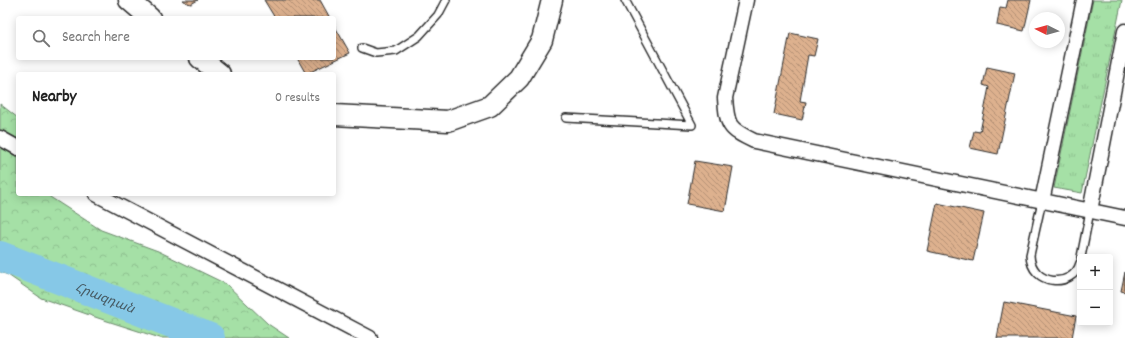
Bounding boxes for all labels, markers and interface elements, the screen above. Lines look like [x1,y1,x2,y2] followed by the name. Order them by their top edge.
[1029,12,1065,48] north arrow
[16,16,336,60] search box
[30,27,52,49] icon: search
[62,27,130,49] text: Search here
[32,86,76,110] text: Nearby
[275,89,320,108] text: 0 results
[1077,254,1113,326] map controls
[1077,254,1113,290] button: +
[72,279,138,320] water label: Հրազդան
[1077,290,1113,326] button: −

